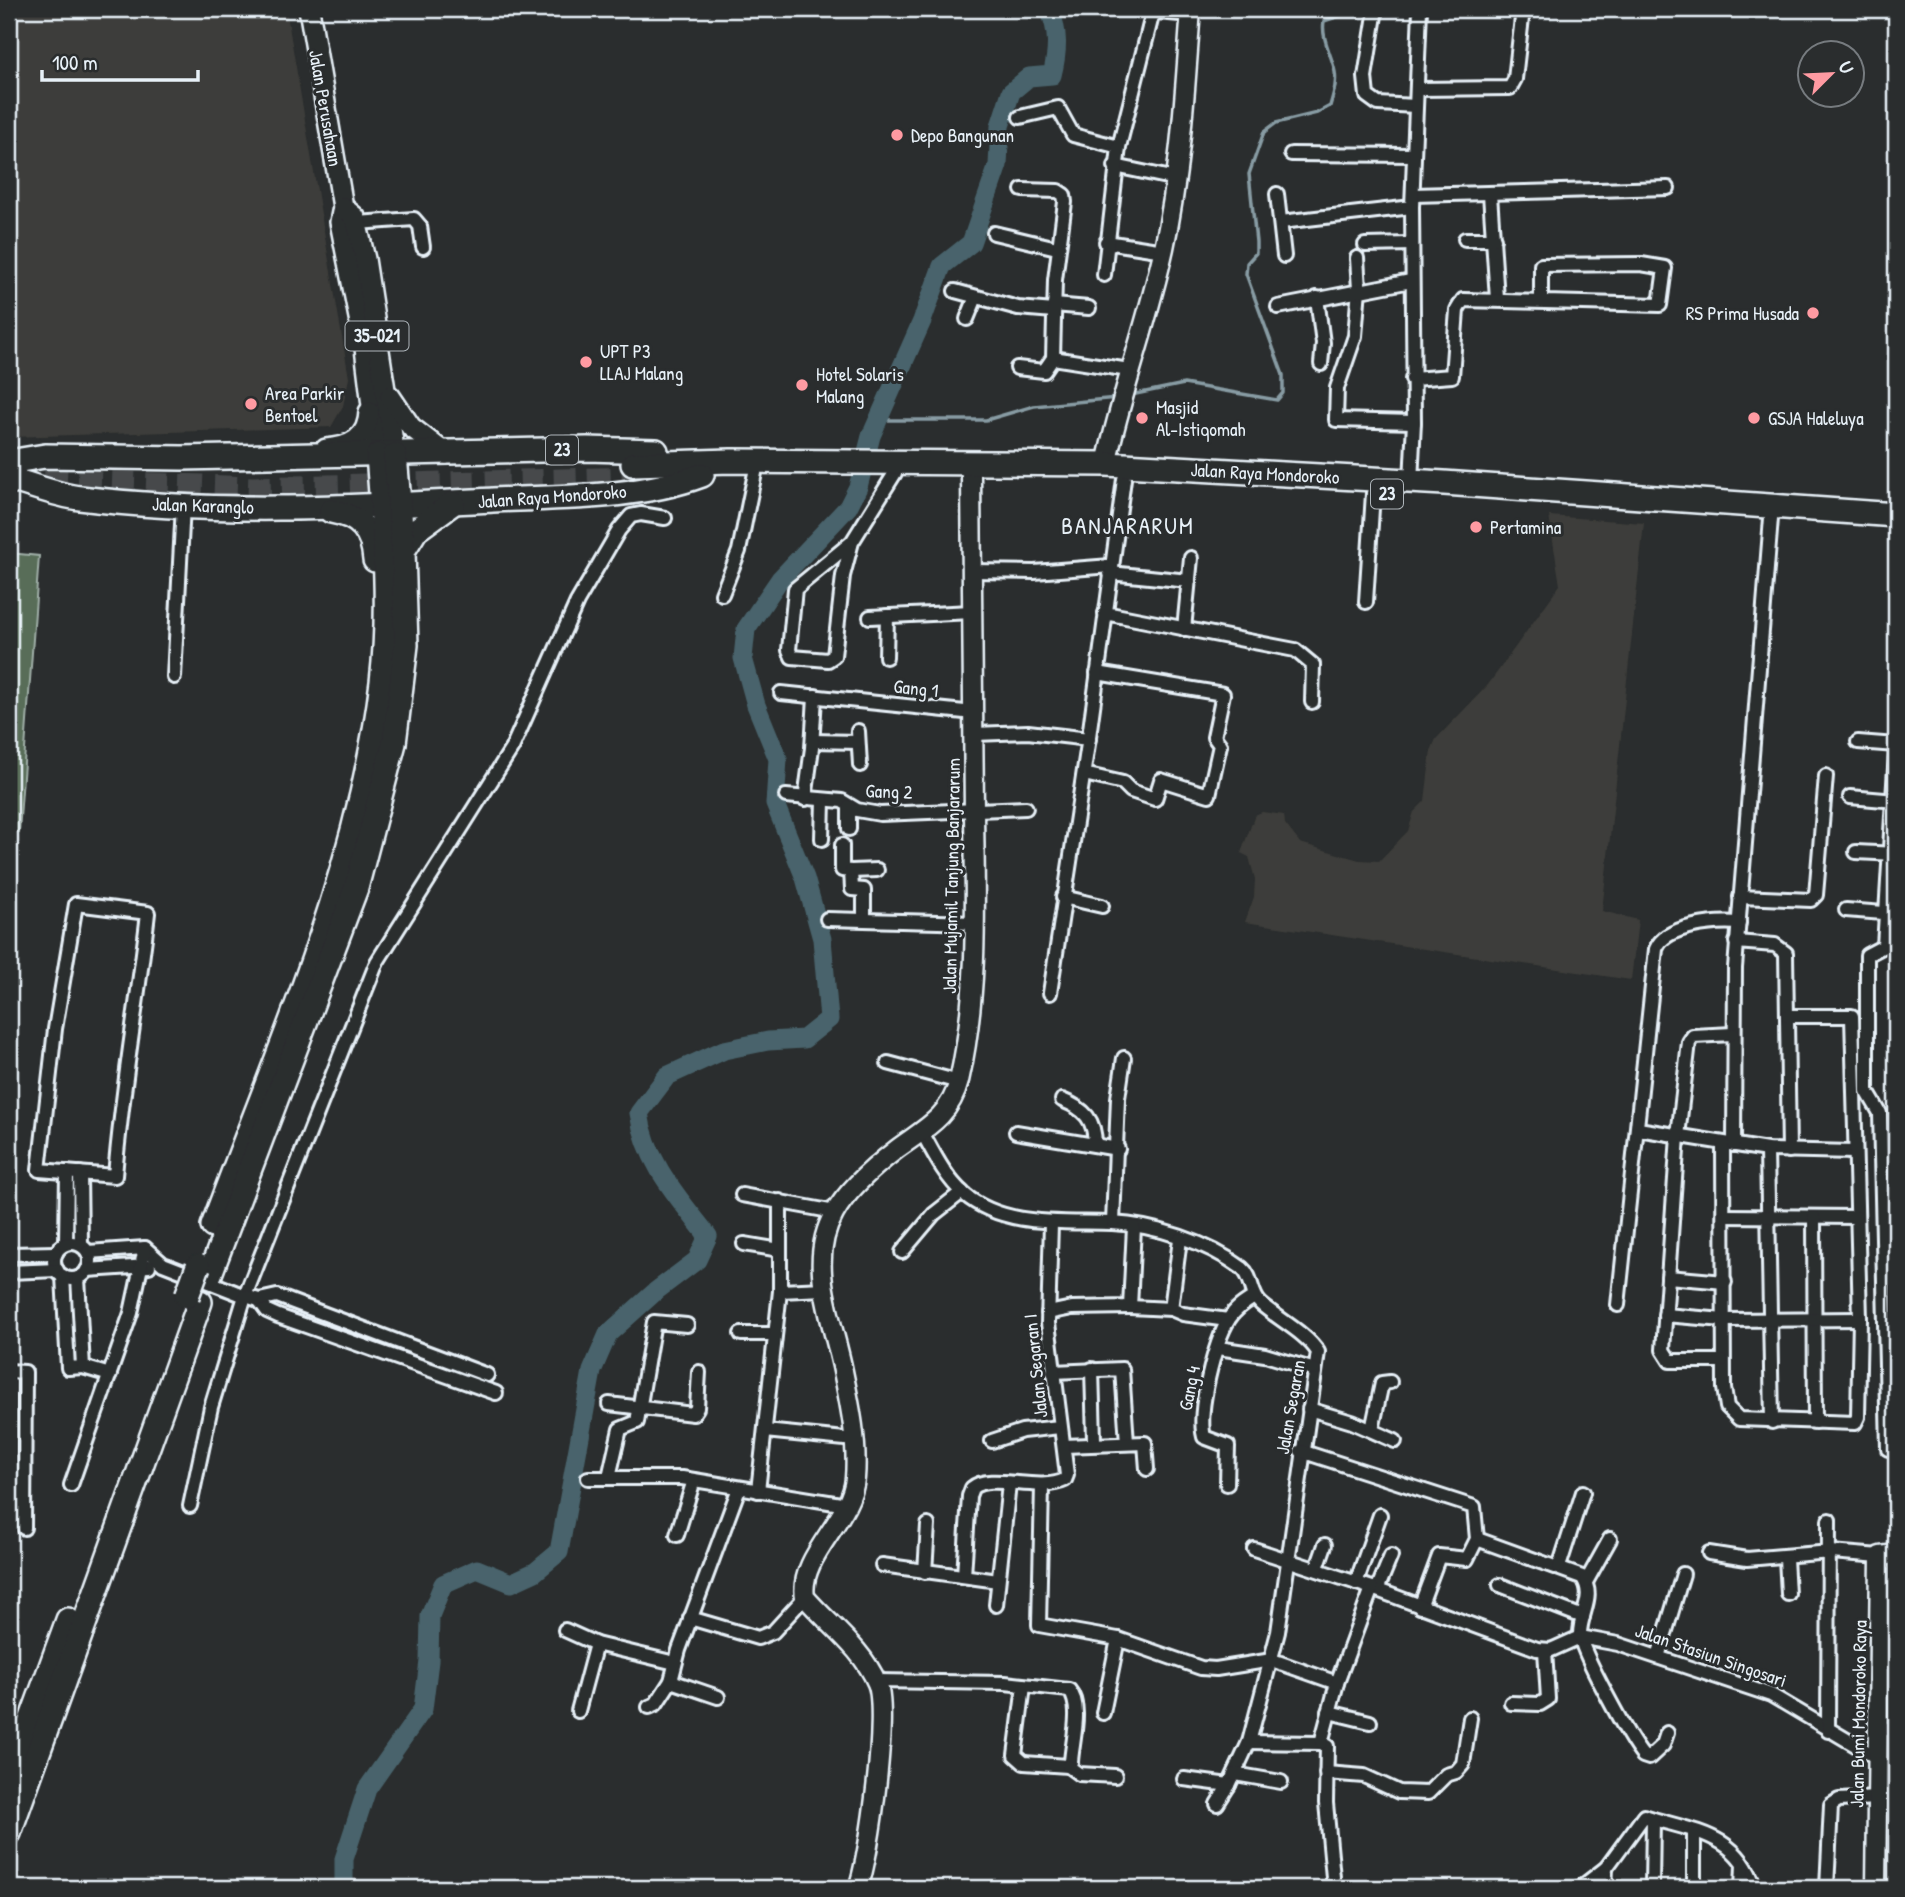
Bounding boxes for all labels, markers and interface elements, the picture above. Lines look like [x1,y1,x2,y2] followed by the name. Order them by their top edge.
[42,38,198,82] scale bar
[1797,38,1867,108] north arrow
[52,48,98,77] text: 100 m
[303,48,349,168] street label: Jalan Perusahaan
[1833,57,1861,78] text: U
[911,122,1014,148] place label: Depo Bangunan
[889,127,905,143] marker: Depo Bangunan
[1686,300,1800,326] place label: RS Prima Husada
[1805,305,1821,321] marker: RS Prima Husada
[346,322,408,350] road number: 35-021
[600,338,683,386] place label: UPT P3 LLAJ Malang
[578,354,594,370] marker: UPT P3 LLAJ Malang
[816,361,904,409] place label: Hotel Solaris Malang
[794,377,810,393] marker: Hotel Solaris Malang
[265,380,345,428] place label: Area Parkir Bentoel
[1156,394,1245,442] place label: Masjid Al-Istiqomah
[243,396,259,412] marker: Area Parkir Bentoel
[1768,405,1864,431] place label: GSJA Haleluya
[1134,410,1150,426] marker: Masjid Al-Istiqomah
[1746,410,1762,426] marker: GSJA Haleluya
[546,436,578,464] road number: 23
[1190,456,1340,490] street label: Jalan Raya Mondoroko
[477,478,628,514] street label: Jalan Raya Mondoroko
[1371,480,1403,508] road number: 23
[152,490,255,520] street label: Jalan Karanglo
[1061,510,1195,541] district label: BANJARARUM
[1490,514,1562,540] place label: Pertamina
[1468,519,1484,535] marker: Pertamina
[892,673,940,703] street label: Gang 1
[936,758,966,994] street label: Jalan Mujamil Tanjung Banjararum
[865,777,913,805] street label: Gang 2
[1017,1313,1053,1419] street label: Jalan Segaran I
[1269,1358,1311,1456] street label: Jalan Segaran
[1172,1363,1206,1413] street label: Gang 4
[1632,1617,1790,1693] street label: Jalan Stasiun Singosari
[1843,1619,1873,1808] street label: Jalan Bumi Mondoroko Raya

